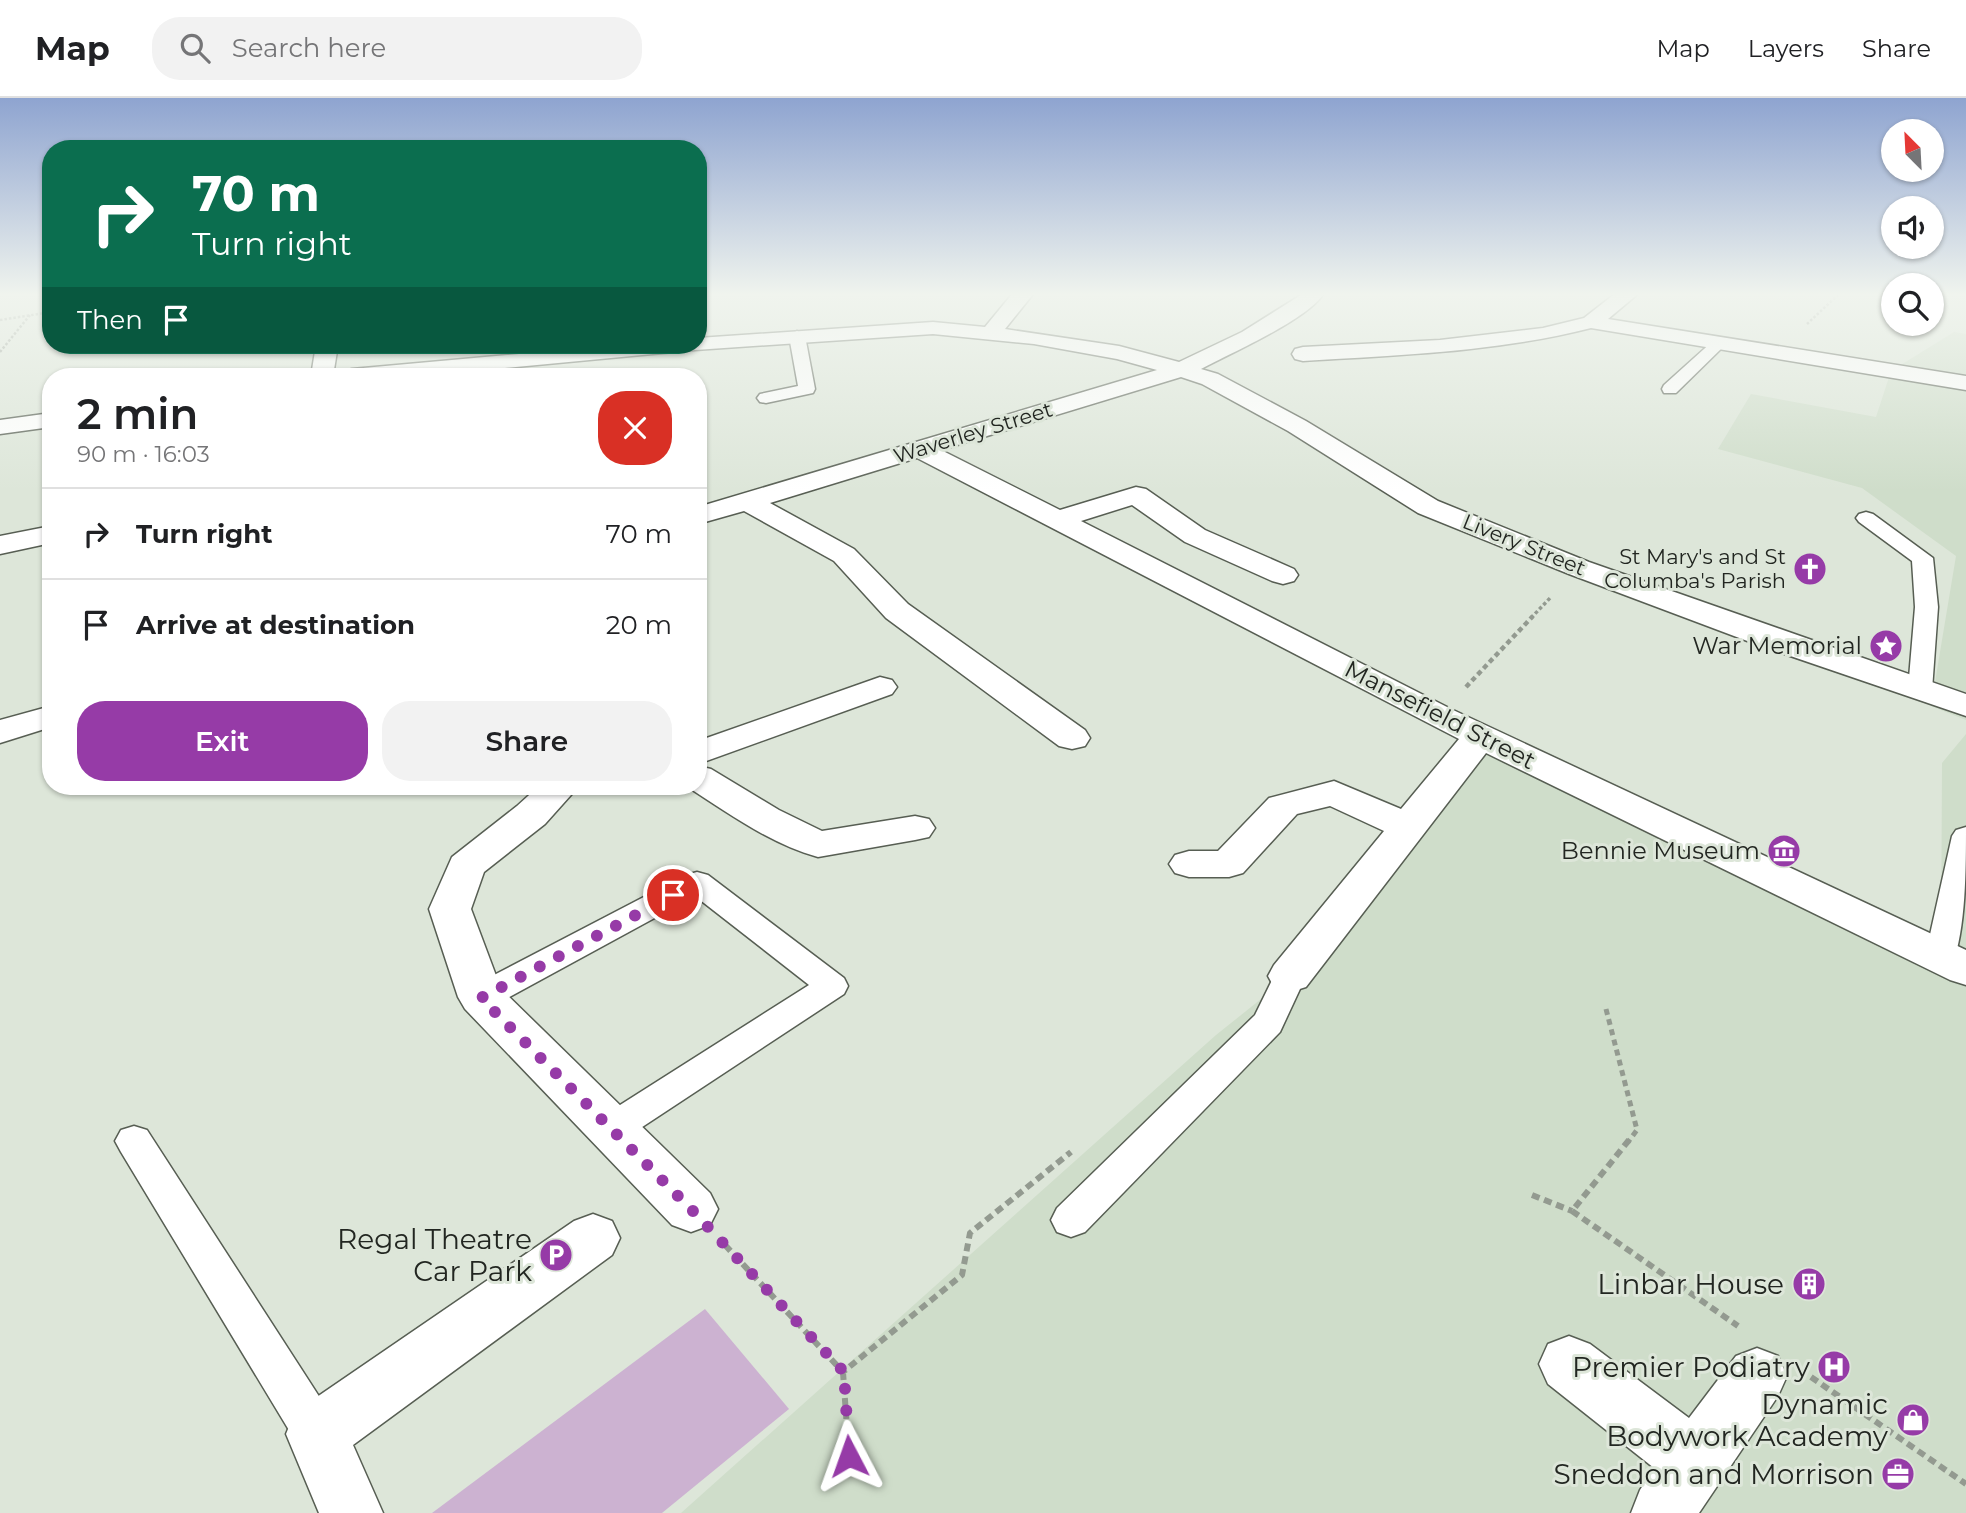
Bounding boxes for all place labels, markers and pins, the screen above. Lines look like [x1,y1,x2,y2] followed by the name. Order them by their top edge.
[1604,544,1786,593] place label: St Mary's and St Columba's Parish
[1791,550,1829,588] church icon: St Mary's and St Columba's Parish
[1867,627,1905,665] place icon: War Memorial
[1692,631,1862,660] place label: War Memorial
[1765,832,1803,870] museum icon: Bennie Museum
[1561,836,1760,865] place label: Bennie Museum
[643,865,703,925] pin
[337,1222,532,1288] place label: Regal Theatre Car Park
[537,1236,575,1274] parking icon: Regal Theatre Car Park
[1790,1265,1828,1303] building icon: Linbar House
[1597,1267,1784,1301] place label: Linbar House
[1815,1348,1853,1386] hospital icon: Premier Podiatry
[1572,1350,1811,1384] place label: Premier Podiatry
[1606,1387,1889,1453] place label: Dynamic Bodywork Academy
[1894,1401,1932,1439] shop icon: Dynamic Bodywork Academy
[1879,1455,1917,1493] office icon: Sneddon and Morrison
[1553,1457,1874,1491] place label: Sneddon and Morrison

